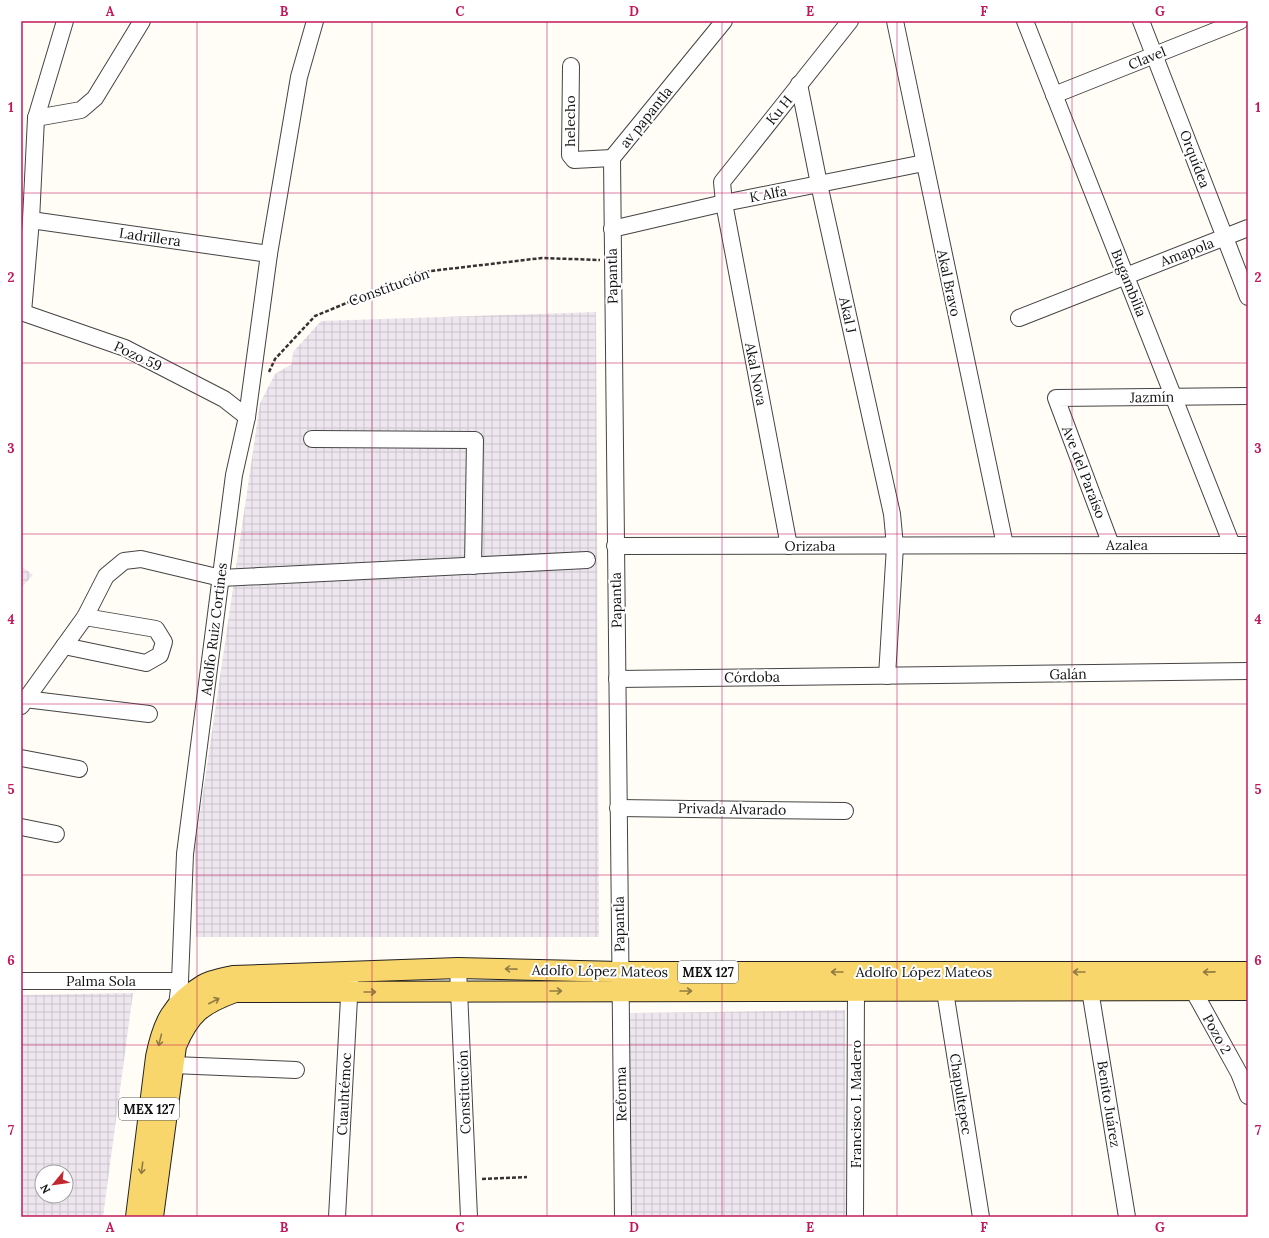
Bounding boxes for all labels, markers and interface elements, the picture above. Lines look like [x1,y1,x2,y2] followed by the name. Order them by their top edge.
[106,3,115,20] text: A
[280,3,289,20] text: B
[456,3,465,20] text: C
[629,3,639,20] text: D
[806,3,814,20] text: E
[980,3,988,20] text: F
[1155,3,1165,20] text: G
[1126,42,1169,74] street label: Clavel
[616,83,676,151] street label: av papantla
[762,92,796,128] street label: Ku H
[561,95,579,147] street label: helecho
[8,99,14,116] text: 1
[1255,99,1261,116] text: 1
[1176,127,1214,191] street label: Orquídea
[748,182,788,206] street label: K Alfa
[118,224,182,250] street label: Ladrillera
[1157,234,1216,271] street label: Amapola
[1107,246,1151,320] street label: Bugambilia
[933,247,965,318] street label: Akal Bravo
[603,248,621,304] street label: Papantla
[346,264,432,310] street label: Constitución
[8,269,15,286] text: 2
[1255,269,1262,286] text: 2
[835,294,861,335] street label: Akal J
[111,337,165,375] street label: Pozo 59
[741,340,771,407] street label: Akal Nova
[1129,388,1175,406] street label: Jazmín
[1058,422,1110,521] street label: Ave del Paraíso
[7,440,15,457] text: 3
[1254,440,1262,457] text: 3
[1105,536,1148,554] street label: Azalea
[785,537,835,555] street label: Orizaba
[197,562,231,697] street label: Adolfo Ruiz Cortines
[607,572,625,628] street label: Papantla
[7,611,15,628] text: 4
[1254,611,1262,628] text: 4
[1049,665,1087,683] street label: Galán
[724,668,780,686] street label: Córdoba
[7,781,15,798] text: 5
[1254,781,1262,798] text: 5
[678,799,786,819] street label: Privada Alvarado
[610,896,628,952] street label: Papantla
[7,952,15,969] text: 6
[1254,952,1262,969] text: 6
[531,961,668,981] street label: Adolfo López Mateos
[678,961,738,983] road number: MEX 127
[855,963,992,981] street label: Adolfo López Mateos
[505,965,518,973] one-way arrow
[1073,968,1086,976] one-way arrow
[831,969,844,976] one-way arrow
[1203,969,1216,976] one-way arrow
[66,972,136,990] street label: Palma Sola
[549,987,562,995] one-way arrow
[679,987,692,995] one-way arrow
[363,988,376,996] one-way arrow
[208,996,220,1004] one-way arrow
[1199,1011,1235,1057] street label: Pozo 2
[155,1033,163,1046] one-way arrow
[847,1040,865,1168] street label: Francisco I. Madero
[454,1049,474,1134] street label: Constitución
[333,1052,355,1136] street label: Cuauhtémoc
[946,1052,976,1136] street label: Chapultepec
[1093,1059,1125,1149] street label: Benito Juárez
[612,1066,630,1122] street label: Reforma
[119,1098,179,1120] road number: MEX 127
[8,1122,14,1139] text: 7
[1255,1122,1261,1139] text: 7
[138,1161,146,1174] one-way arrow
[34,1164,74,1204] north arrow
[37,1181,53,1196] text: N
[106,1219,115,1236] text: A
[280,1219,289,1236] text: B
[456,1219,465,1236] text: C
[629,1219,639,1236] text: D
[806,1219,814,1236] text: E
[980,1219,988,1236] text: F
[1155,1219,1165,1236] text: G

